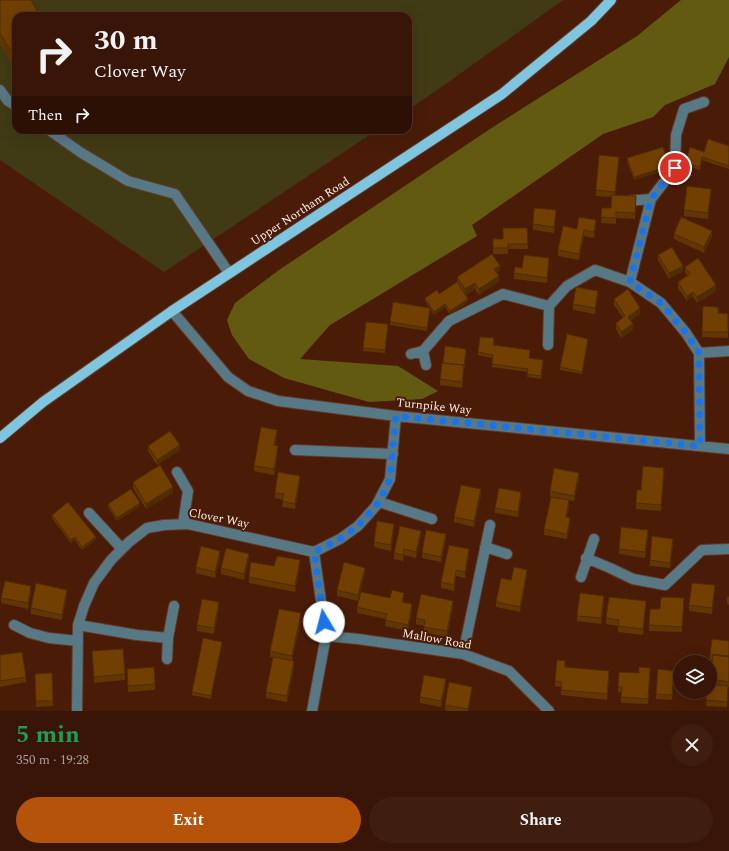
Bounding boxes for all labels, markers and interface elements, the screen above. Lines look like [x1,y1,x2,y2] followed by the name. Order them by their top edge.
[94,19,158,62] text: 30 m
[28,28,80,80] icon: right
[94,58,186,85] text: Clover Way
[28,104,63,127] text: Then
[71,104,93,126] icon: right
[658,151,692,185] pin
[664,157,686,179] icon: arrive
[247,172,354,251] street label: Upper Northam Road
[395,393,474,420] street label: Turnpike Way
[187,503,252,534] street label: Clover Way
[303,601,345,643] position arrow
[401,624,473,655] street label: Mallow Road
[673,655,717,699] map controls
[673,655,717,699] button: layers
[16,717,80,753] text: 5 min
[671,724,713,766] button: close
[16,750,89,770] text: 350 m · 19:28
[16,797,361,843] button: Exit
[369,797,713,843] button: Share

